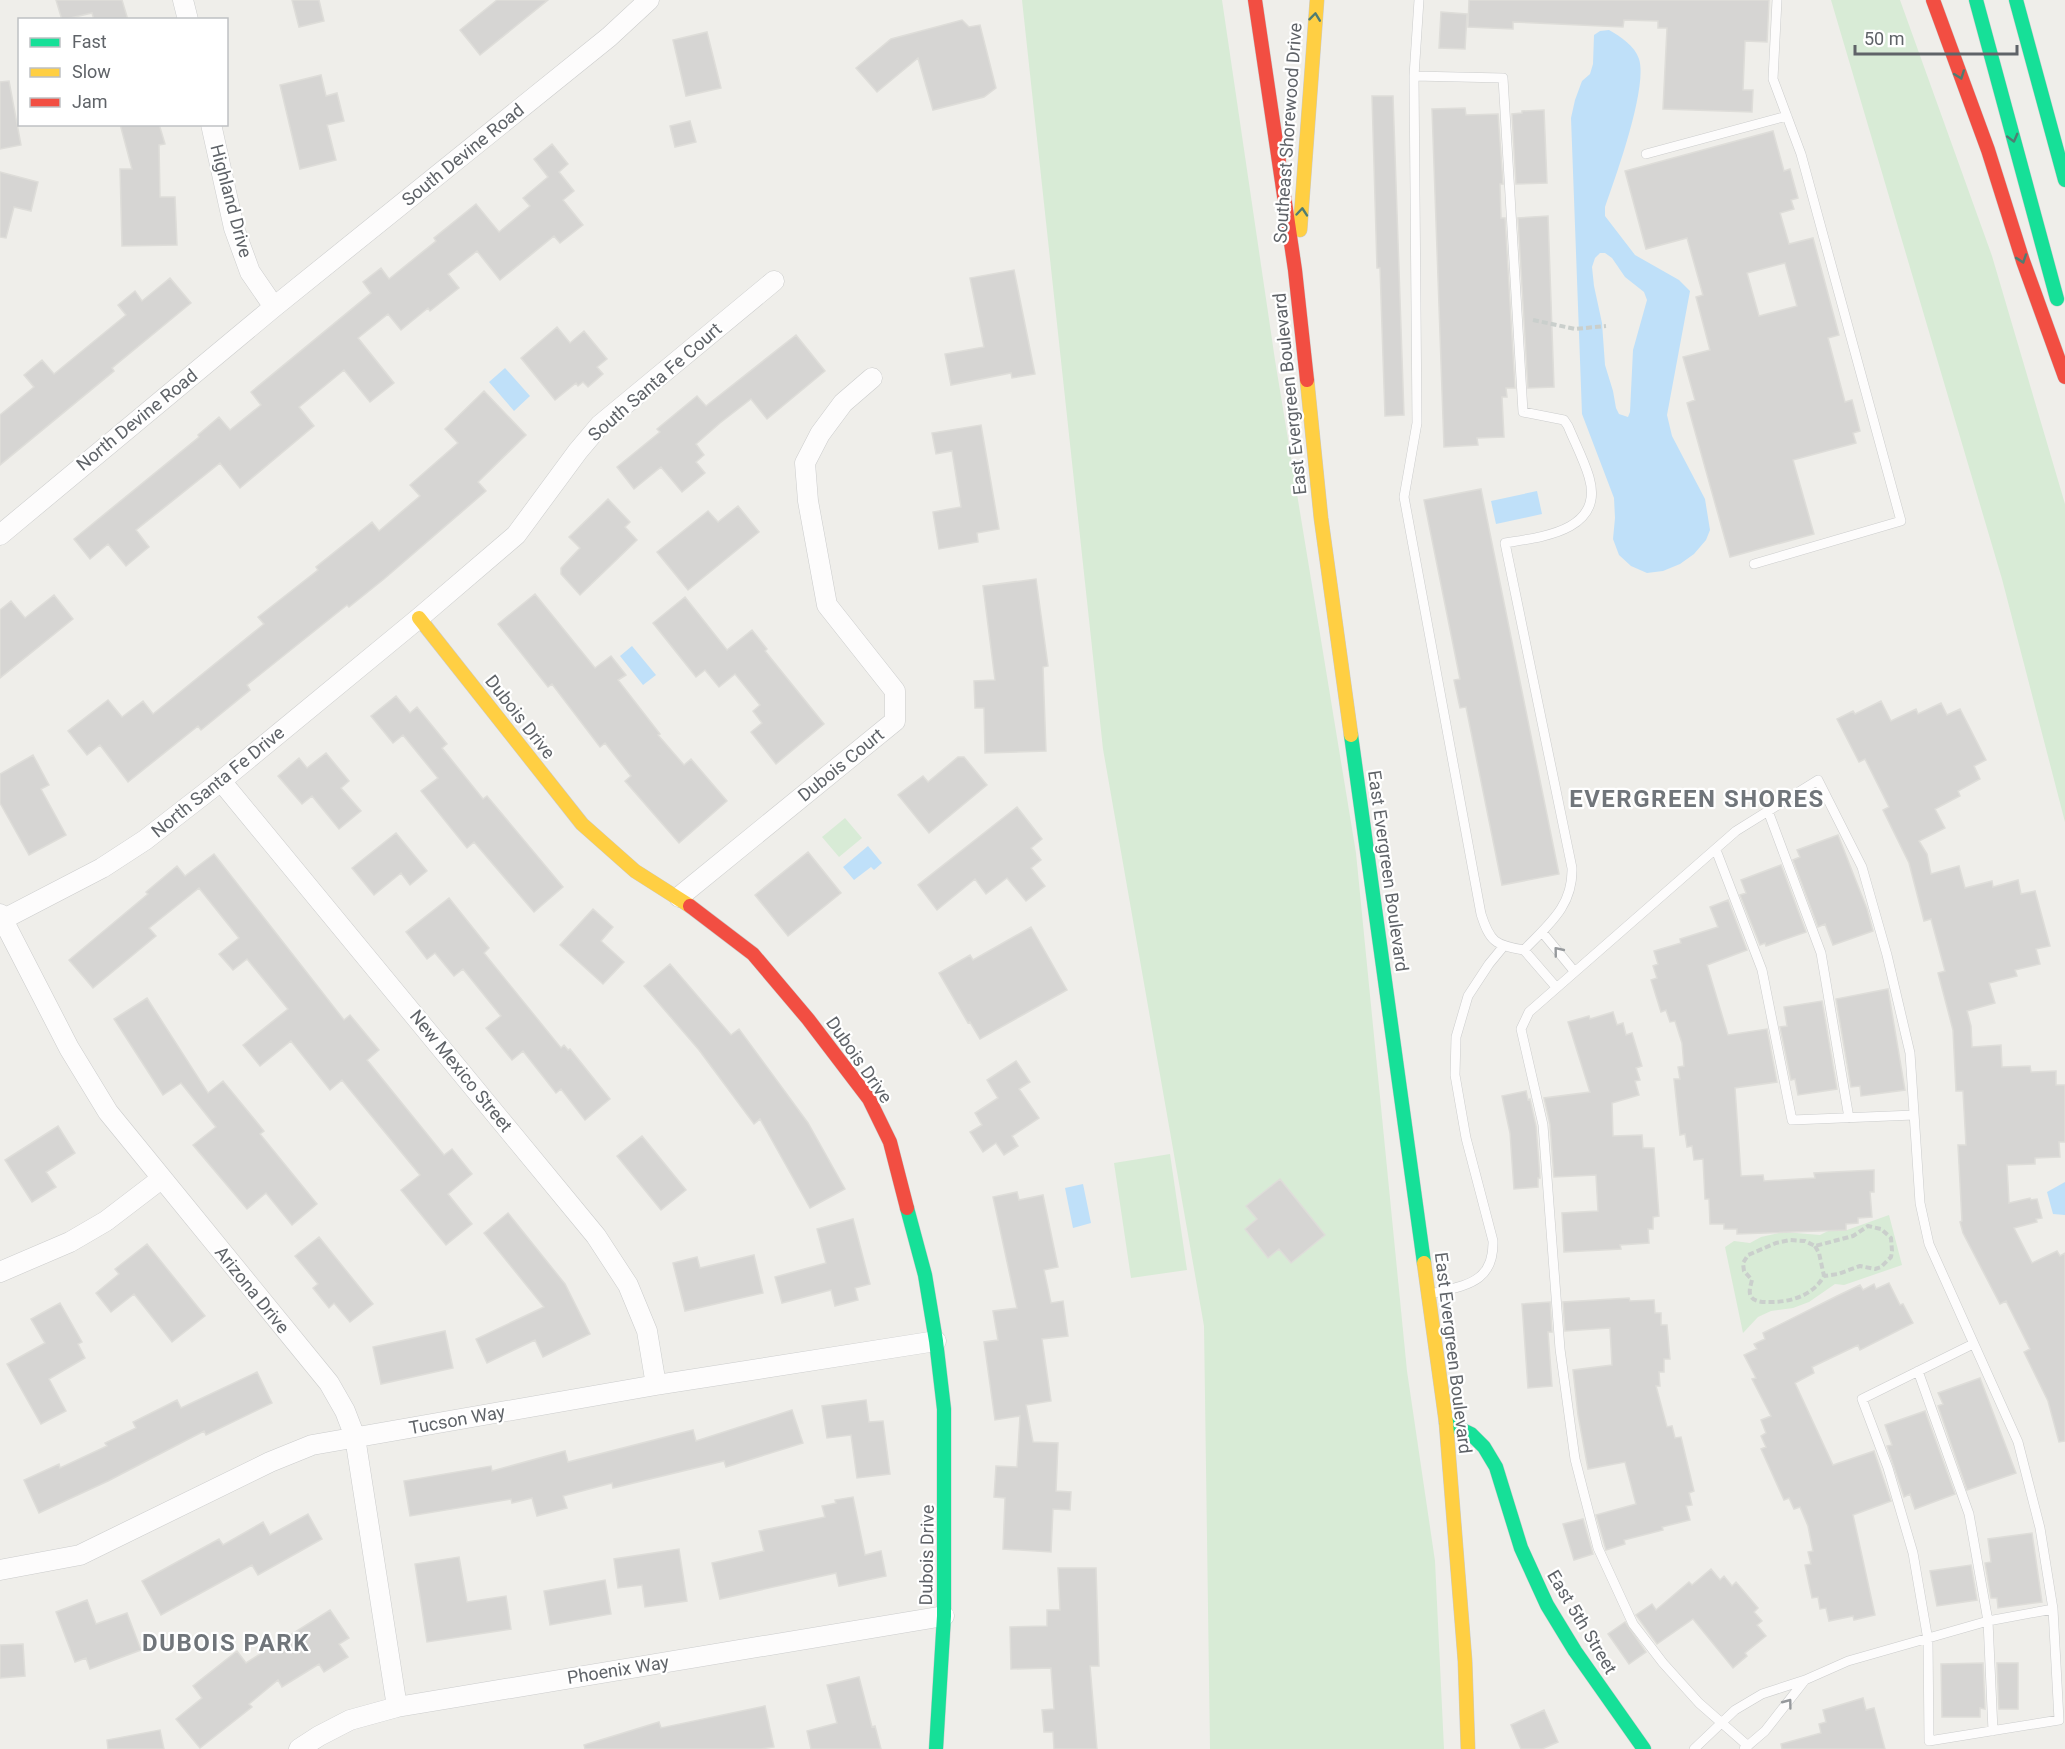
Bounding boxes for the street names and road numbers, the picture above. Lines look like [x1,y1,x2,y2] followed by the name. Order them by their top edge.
[1269,22,1306,244] street label: Southeast Shorewood Drive
[398,99,528,210] street label: South Devine Road
[206,142,257,260] street label: Highland Drive
[1268,292,1311,496] street label: East Evergreen Boulevard
[584,318,726,445] street label: South Santa Fe Court
[72,364,201,475] street label: North Devine Road
[481,671,560,763] street label: Dubois Drive
[147,722,288,842] street label: North Santa Fe Drive
[793,723,888,806] street label: Dubois Court
[1364,769,1413,973] street label: East Evergreen Boulevard
[406,1006,517,1136] street label: New Mexico Street
[822,1012,897,1107] street label: Dubois Drive
[211,1242,294,1337] street label: Arizona Drive
[1431,1251,1476,1455] street label: East Evergreen Boulevard
[407,1401,507,1438] street label: Tucson Way
[915,1504,938,1606] street label: Dubois Drive
[1543,1566,1622,1678] street label: East 5th Street
[566,1651,671,1688] street label: Phoenix Way

